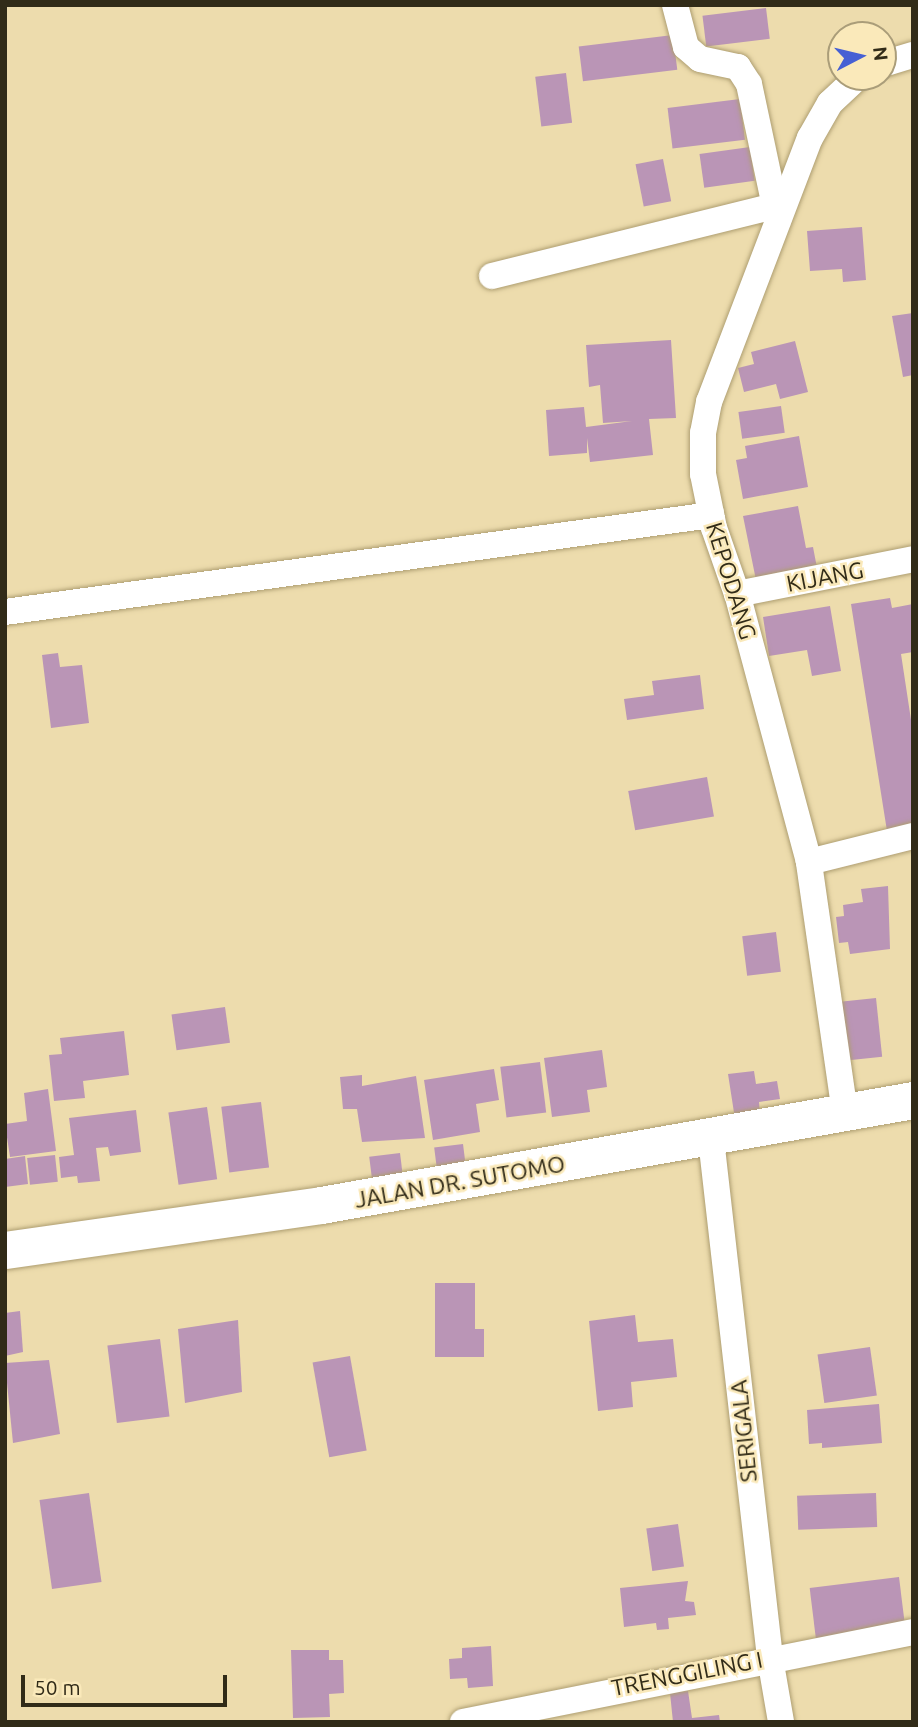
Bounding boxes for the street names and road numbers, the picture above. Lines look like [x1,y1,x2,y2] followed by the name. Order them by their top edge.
[700,519,762,643] street label: KEPODANG
[784,556,866,598] street label: KIJANG
[353,1150,567,1214] street label: JALAN DR. SUTOMO
[725,1378,763,1484] street label: SERIGALA
[609,1646,765,1702] street label: TRENGGILING I

